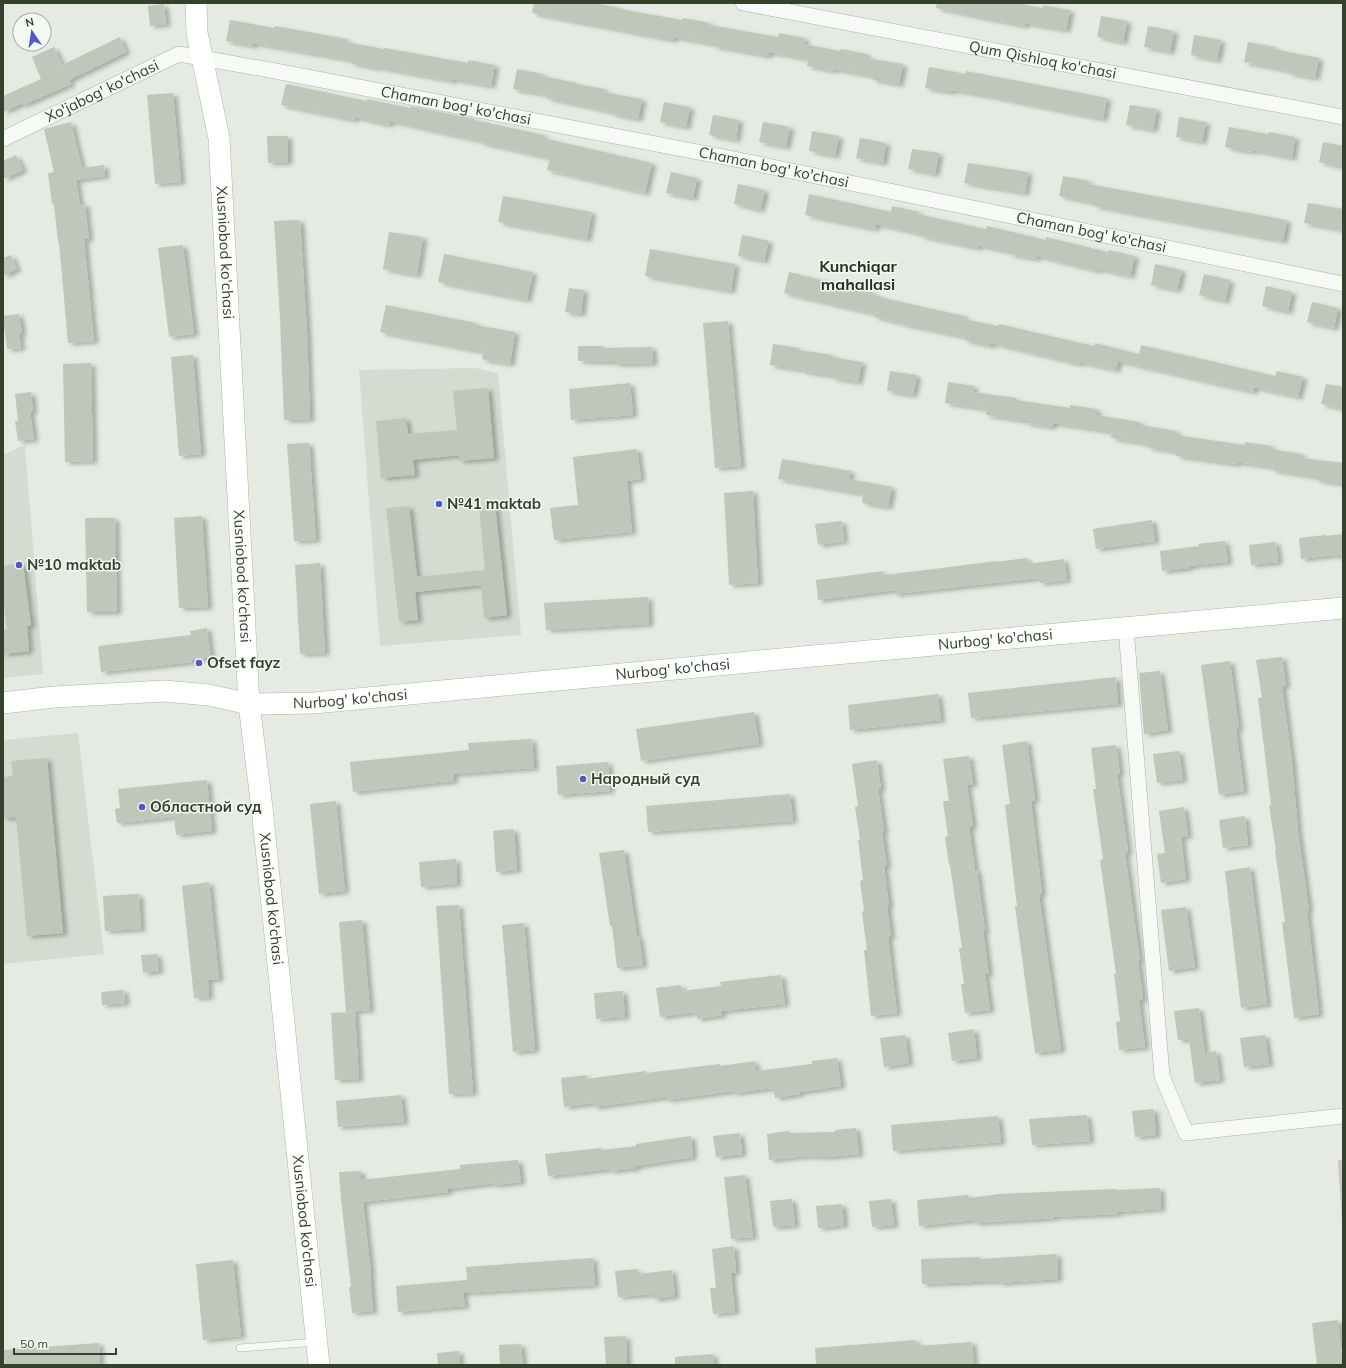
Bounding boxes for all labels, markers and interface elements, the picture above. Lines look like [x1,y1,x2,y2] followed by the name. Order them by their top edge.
[12,12,52,52] north arrow
[24,15,35,30] text: N
[967,36,1118,83] street label: Qum Qishloq ko'chasi
[42,55,162,126] street label: Xo'jabog' ko'chasi
[379,81,533,129] street label: Chaman bog' ko'chasi
[697,142,851,191] street label: Chaman bog' ko'chasi
[213,186,239,319] street label: Xusniobod ko'chasi
[1015,207,1168,256] street label: Chaman bog' ko'chasi
[819,256,898,294] district label: Kunchiqar mahallasi
[447,494,541,513] place label: №41 maktab
[434,499,444,509] marker: №41 maktab
[230,509,256,643] street label: Xusniobod ko'chasi
[27,555,121,574] place label: №10 maktab
[14,560,24,570] marker: №10 maktab
[937,624,1053,654] street label: Nurbog' ko'chasi
[207,653,280,672] place label: Ofset fayz
[615,654,731,684] street label: Nurbog' ko'chasi
[194,658,204,668] marker: Ofset fayz
[293,684,408,712] street label: Nurbog' ko'chasi
[591,769,701,788] place label: Народный суд
[578,774,588,784] marker: Народный суд
[150,797,262,816] place label: Областной суд
[137,802,147,812] marker: Областной суд
[256,831,288,966] street label: Xusniobod ko'chasi
[289,1154,321,1288] street label: Xusniobod ko'chasi
[14,1330,116,1356] scale bar
[20,1336,48,1351] text: 50 m

